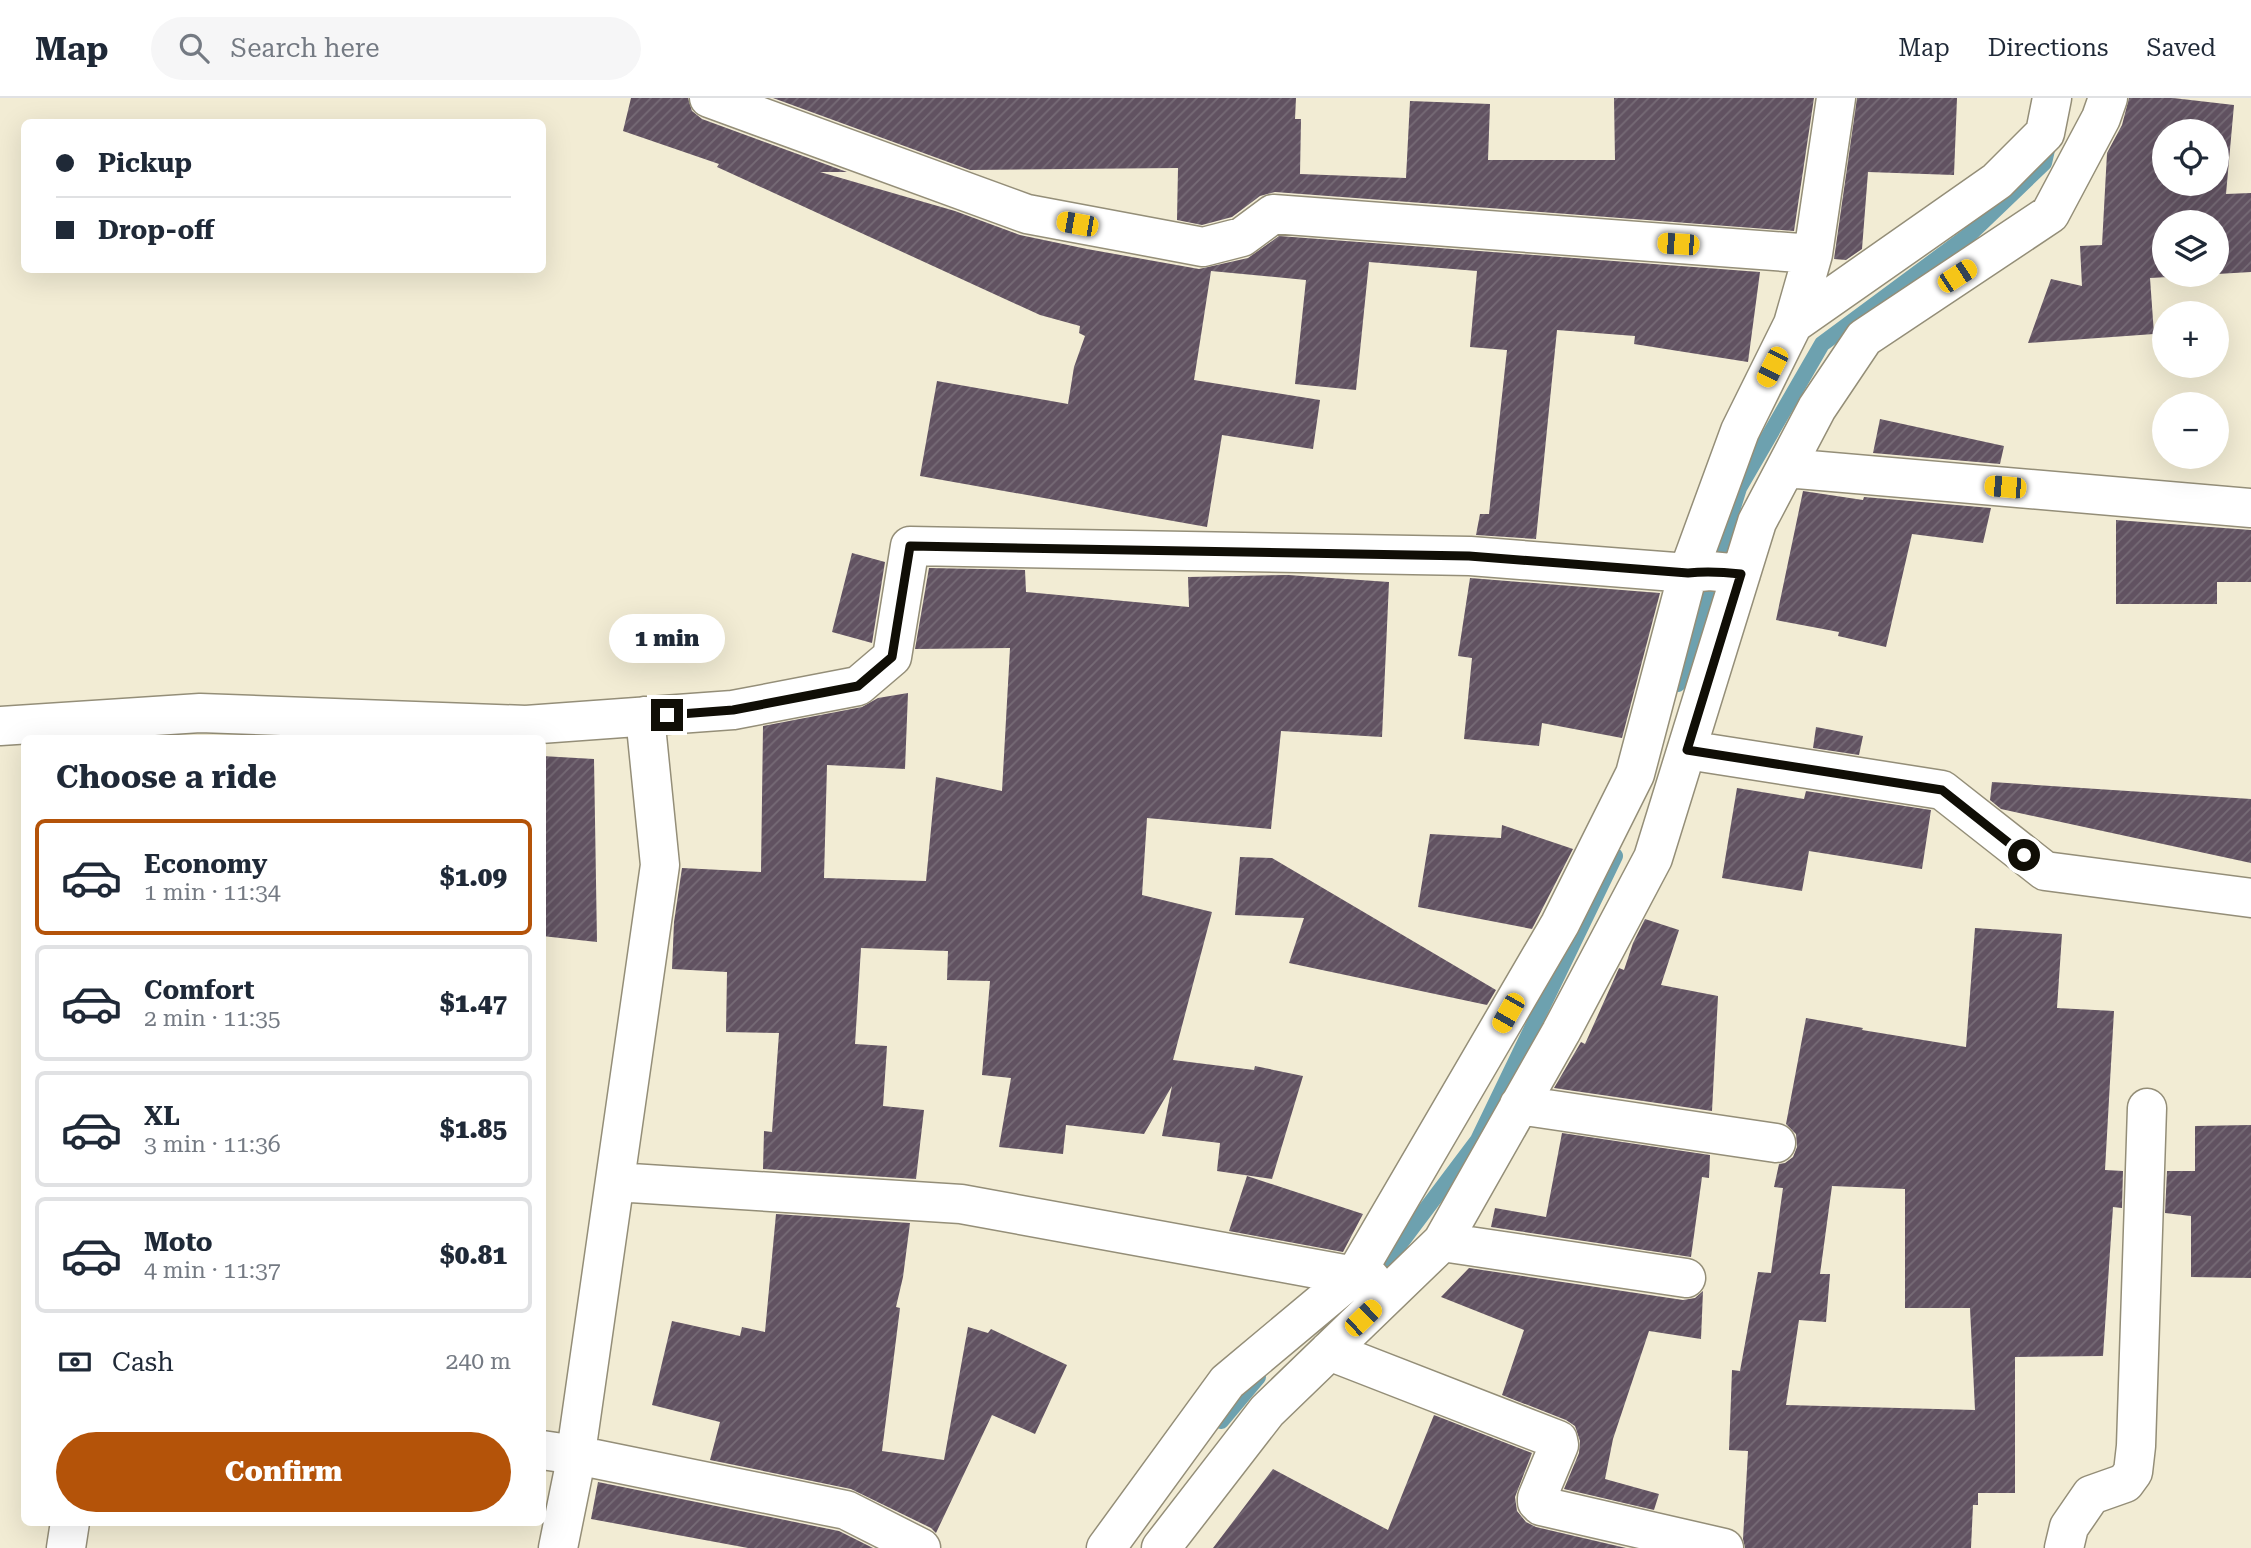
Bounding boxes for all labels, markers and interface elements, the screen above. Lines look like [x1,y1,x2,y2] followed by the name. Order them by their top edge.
[151,17,641,80] search box
[35,29,109,68] text: Map
[175,29,213,67] icon: search
[231,33,380,63] text: Search here
[1898,34,1950,62] text: Map
[1988,34,2108,62] text: Directions
[2146,34,2216,62] text: Saved
[2152,119,2229,469] map controls
[2152,119,2229,196] button: locate
[98,148,192,178] text: Pickup
[1055,210,1100,238] car
[2152,210,2229,287] button: layers
[98,215,214,245] text: Drop-off
[1657,232,1700,256] car
[1934,256,1981,296] car
[2152,301,2229,378] button: +
[1754,344,1791,390] car
[2152,392,2229,469] button: −
[1984,475,2027,499] car
[609,614,725,662] callout: 1 min
[635,625,699,652] text: 1 min
[651,699,683,731] route end
[56,758,277,796] text: Choose a ride
[2008,839,2040,871] route start
[60,846,123,909] icon: car
[144,849,267,879] text: Economy
[440,862,507,892] text: $1.09
[144,879,281,906] text: 1 min · 11:34
[60,972,123,1035] icon: car
[144,975,254,1005] text: Comfort
[440,988,507,1018] text: $1.47
[1489,990,1528,1036] car
[144,1005,281,1032] text: 2 min · 11:35
[60,1098,123,1161] icon: car
[144,1101,180,1131] text: XL
[440,1114,507,1144] text: $1.85
[144,1131,281,1158] text: 3 min · 11:36
[60,1224,123,1287] icon: car
[144,1227,213,1257] text: Moto
[440,1240,507,1270] text: $0.81
[144,1257,281,1284] text: 4 min · 11:37
[1341,1296,1386,1340] car
[56,1343,94,1381] icon: cash
[112,1347,174,1377] text: Cash
[446,1348,511,1375] text: 240 m
[56,1432,511,1512] button: Confirm

